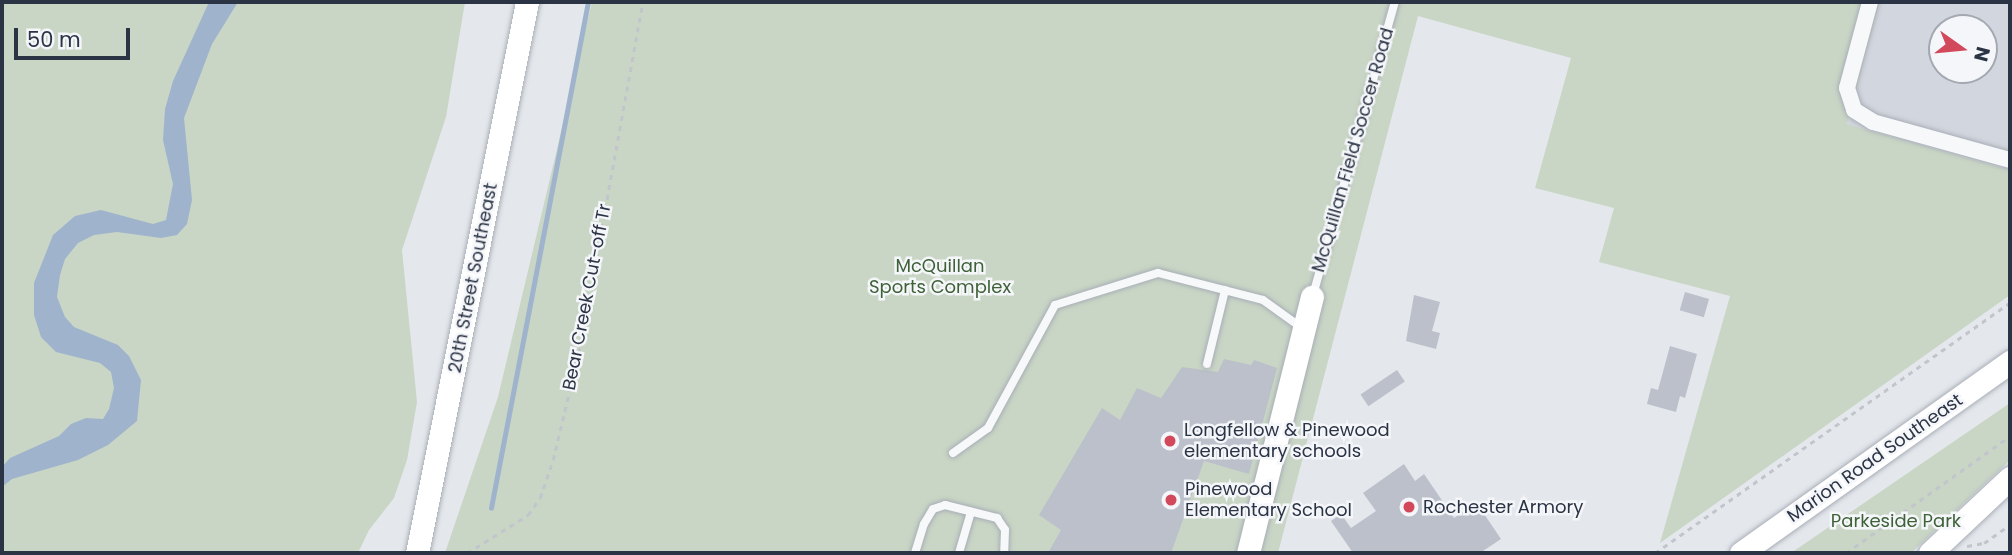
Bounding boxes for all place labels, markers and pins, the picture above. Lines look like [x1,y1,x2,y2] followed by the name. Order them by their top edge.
[1184,420,1390,462] place label: Longfellow & Pinewood elementary schools
[1162,433,1178,449] marker: Longfellow & Pinewood elementary schools
[1185,479,1352,522] place label: Pinewood Elementary School
[1163,492,1179,508] marker: Pinewood Elementary School
[1423,496,1583,518] place label: Rochester Armory
[1401,499,1417,515] marker: Rochester Armory

